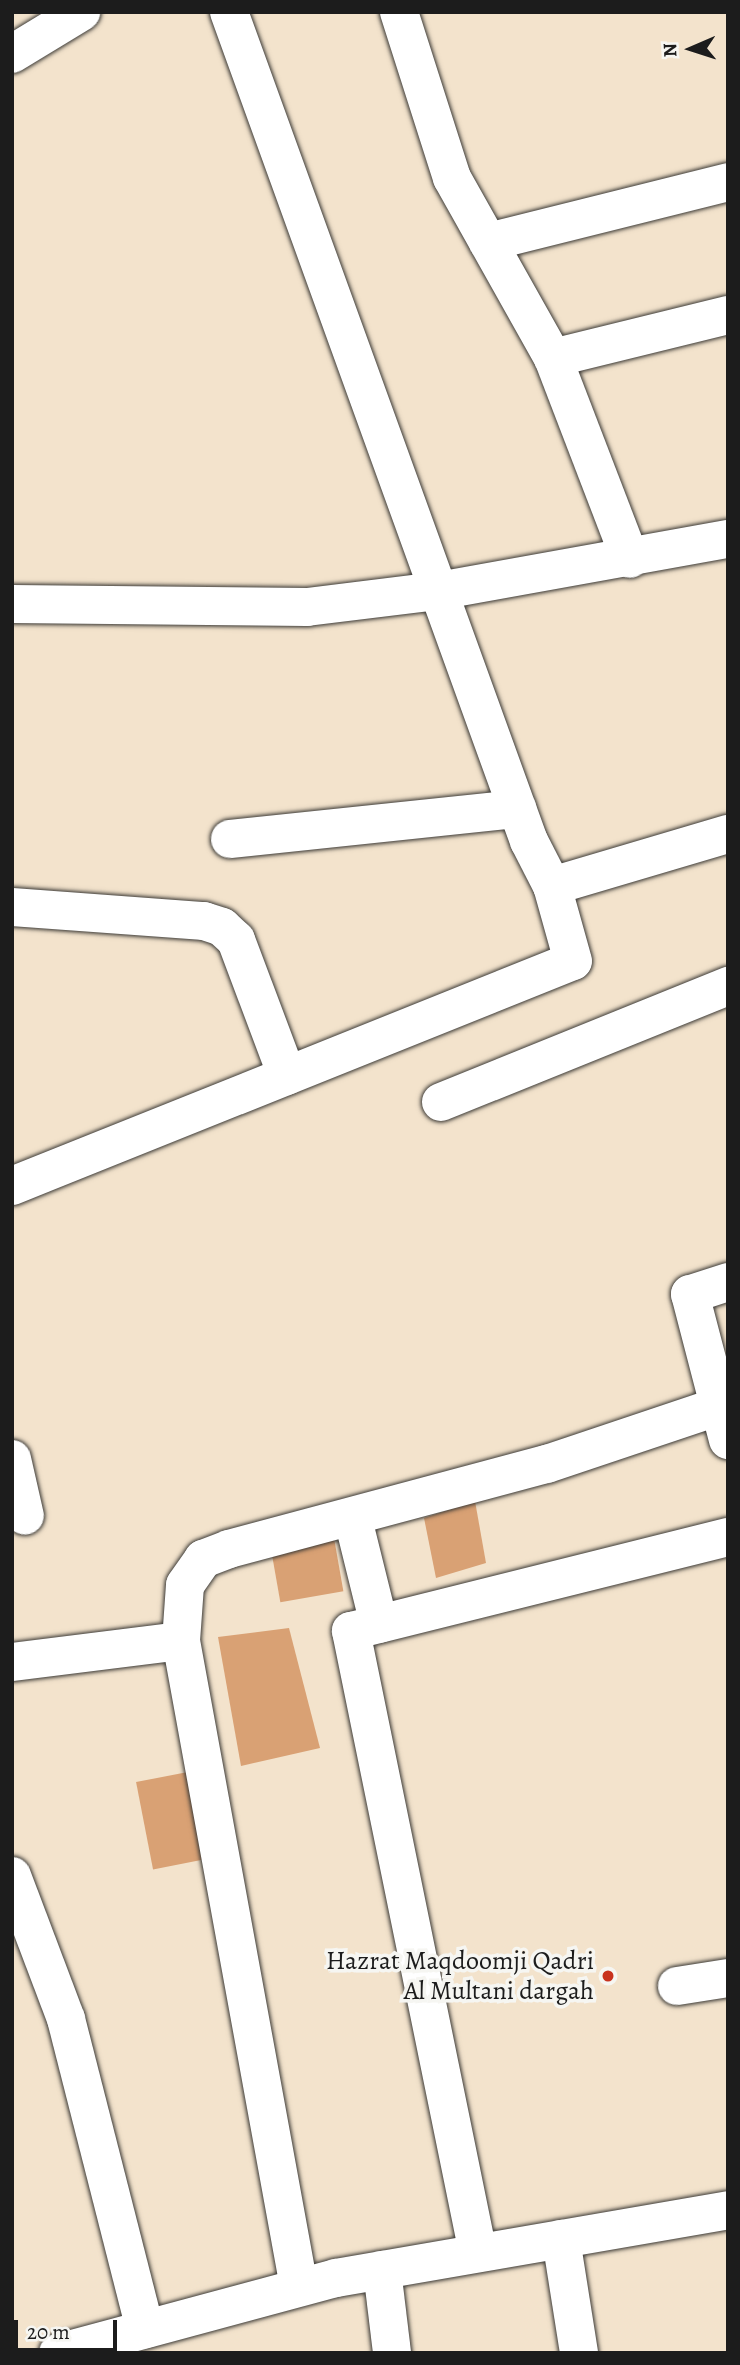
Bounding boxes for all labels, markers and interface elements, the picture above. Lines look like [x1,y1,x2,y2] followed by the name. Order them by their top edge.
[656,14,726,84] north arrow
[657,43,683,58] text: N
[326,1945,594,2007] place label: Hazrat Maqdoomji Qadri Al Multani dargah
[600,1968,616,1984] marker: Hazrat Maqdoomji Qadri Al Multani dargah
[18,2306,121,2350] scale bar
[27,2318,70,2346] text: 20 m

